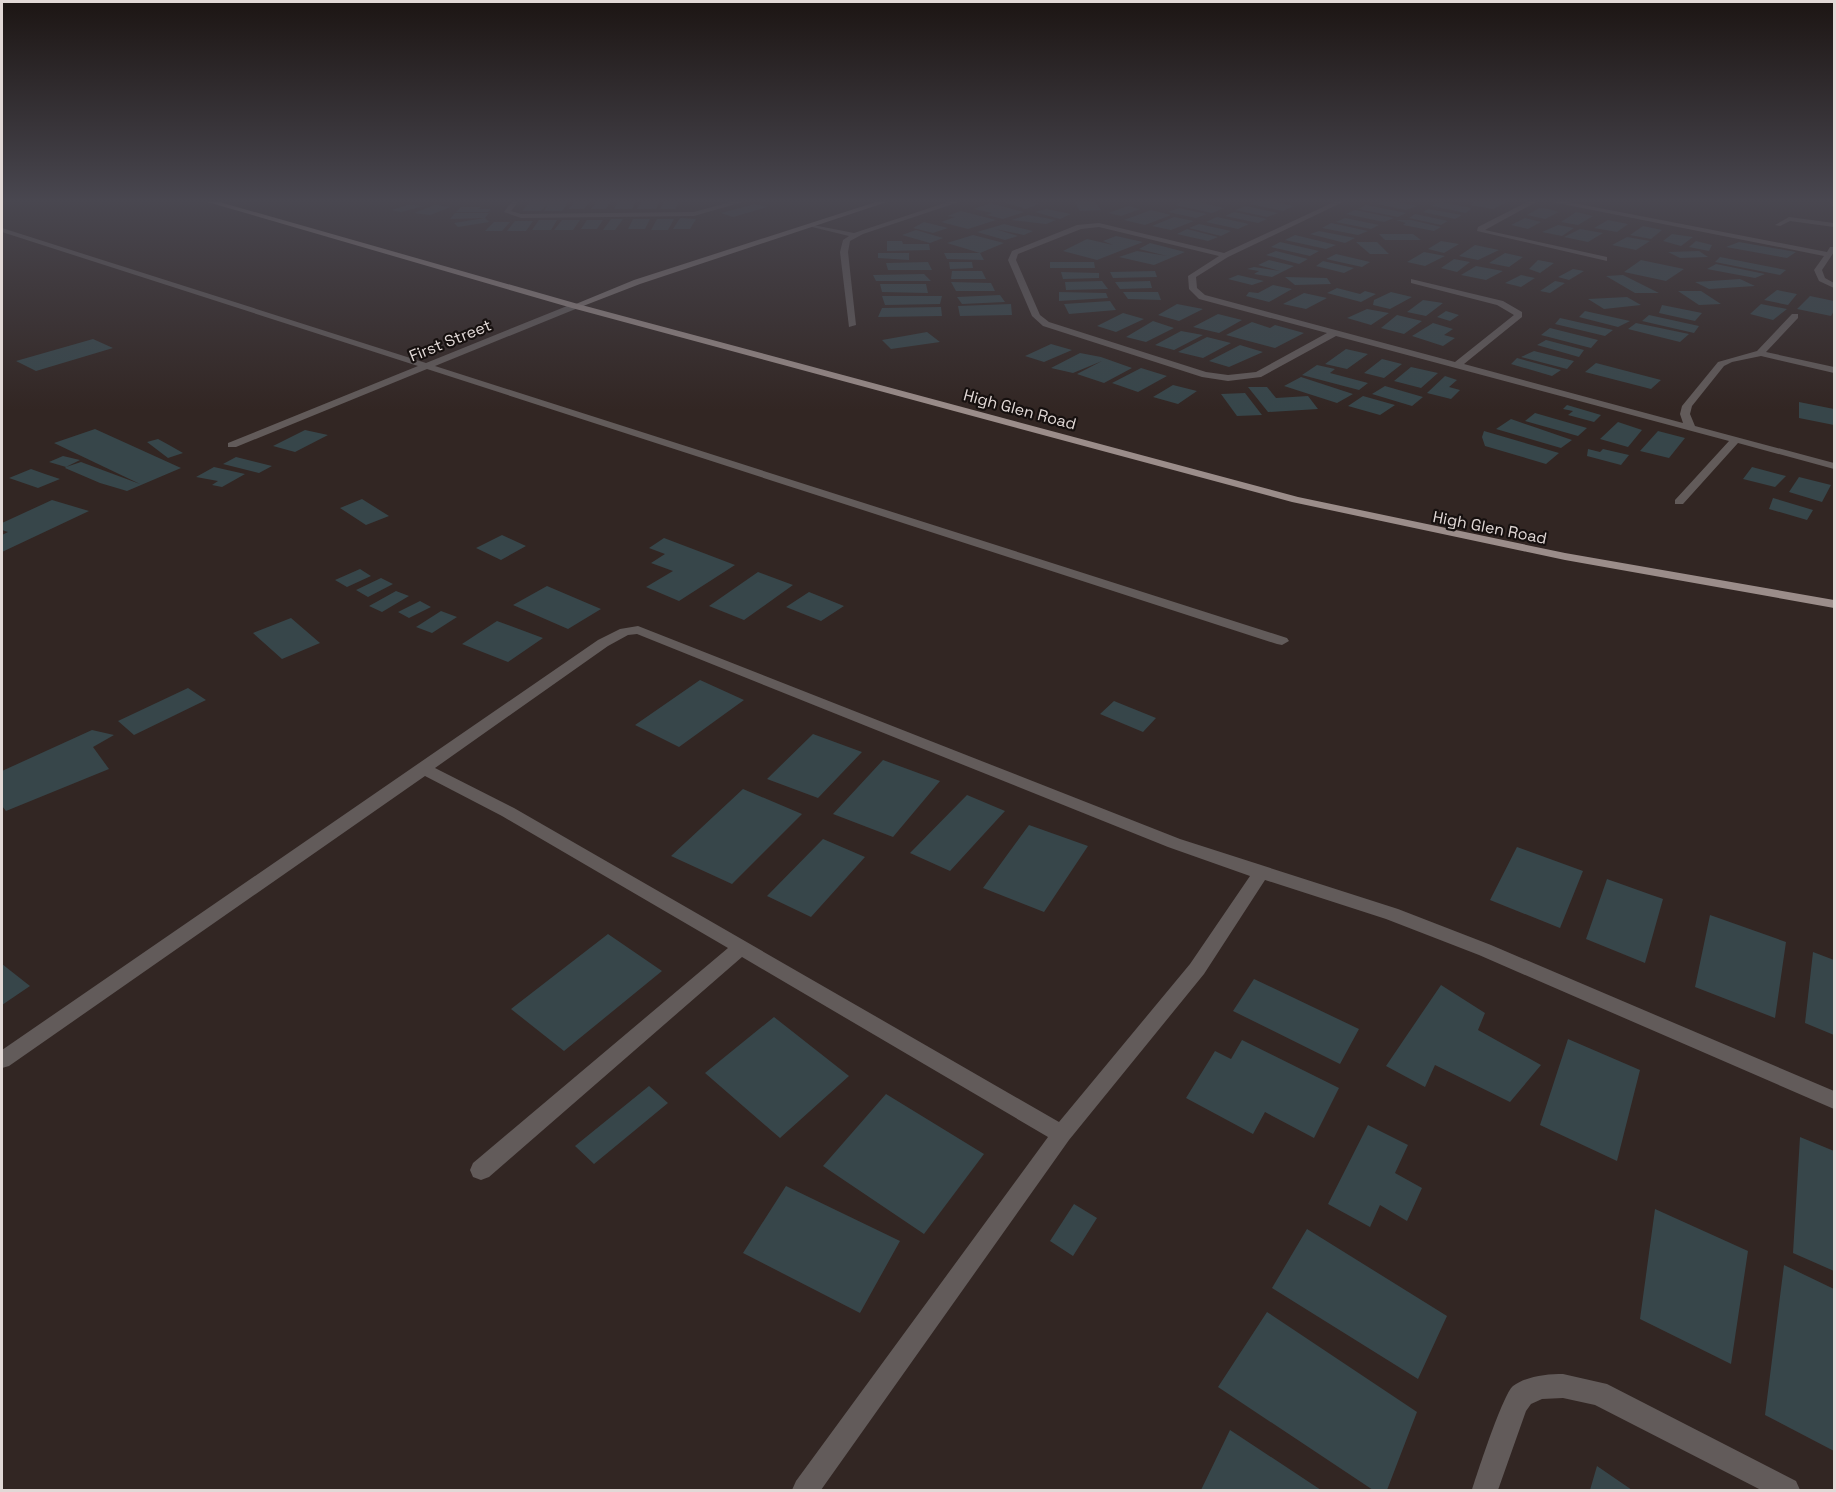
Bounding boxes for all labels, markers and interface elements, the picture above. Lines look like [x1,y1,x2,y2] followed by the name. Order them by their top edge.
[406,314,494,367] street label: First Street
[961,384,1078,435] street label: High Glen Road
[1431,506,1549,549] street label: High Glen Road

